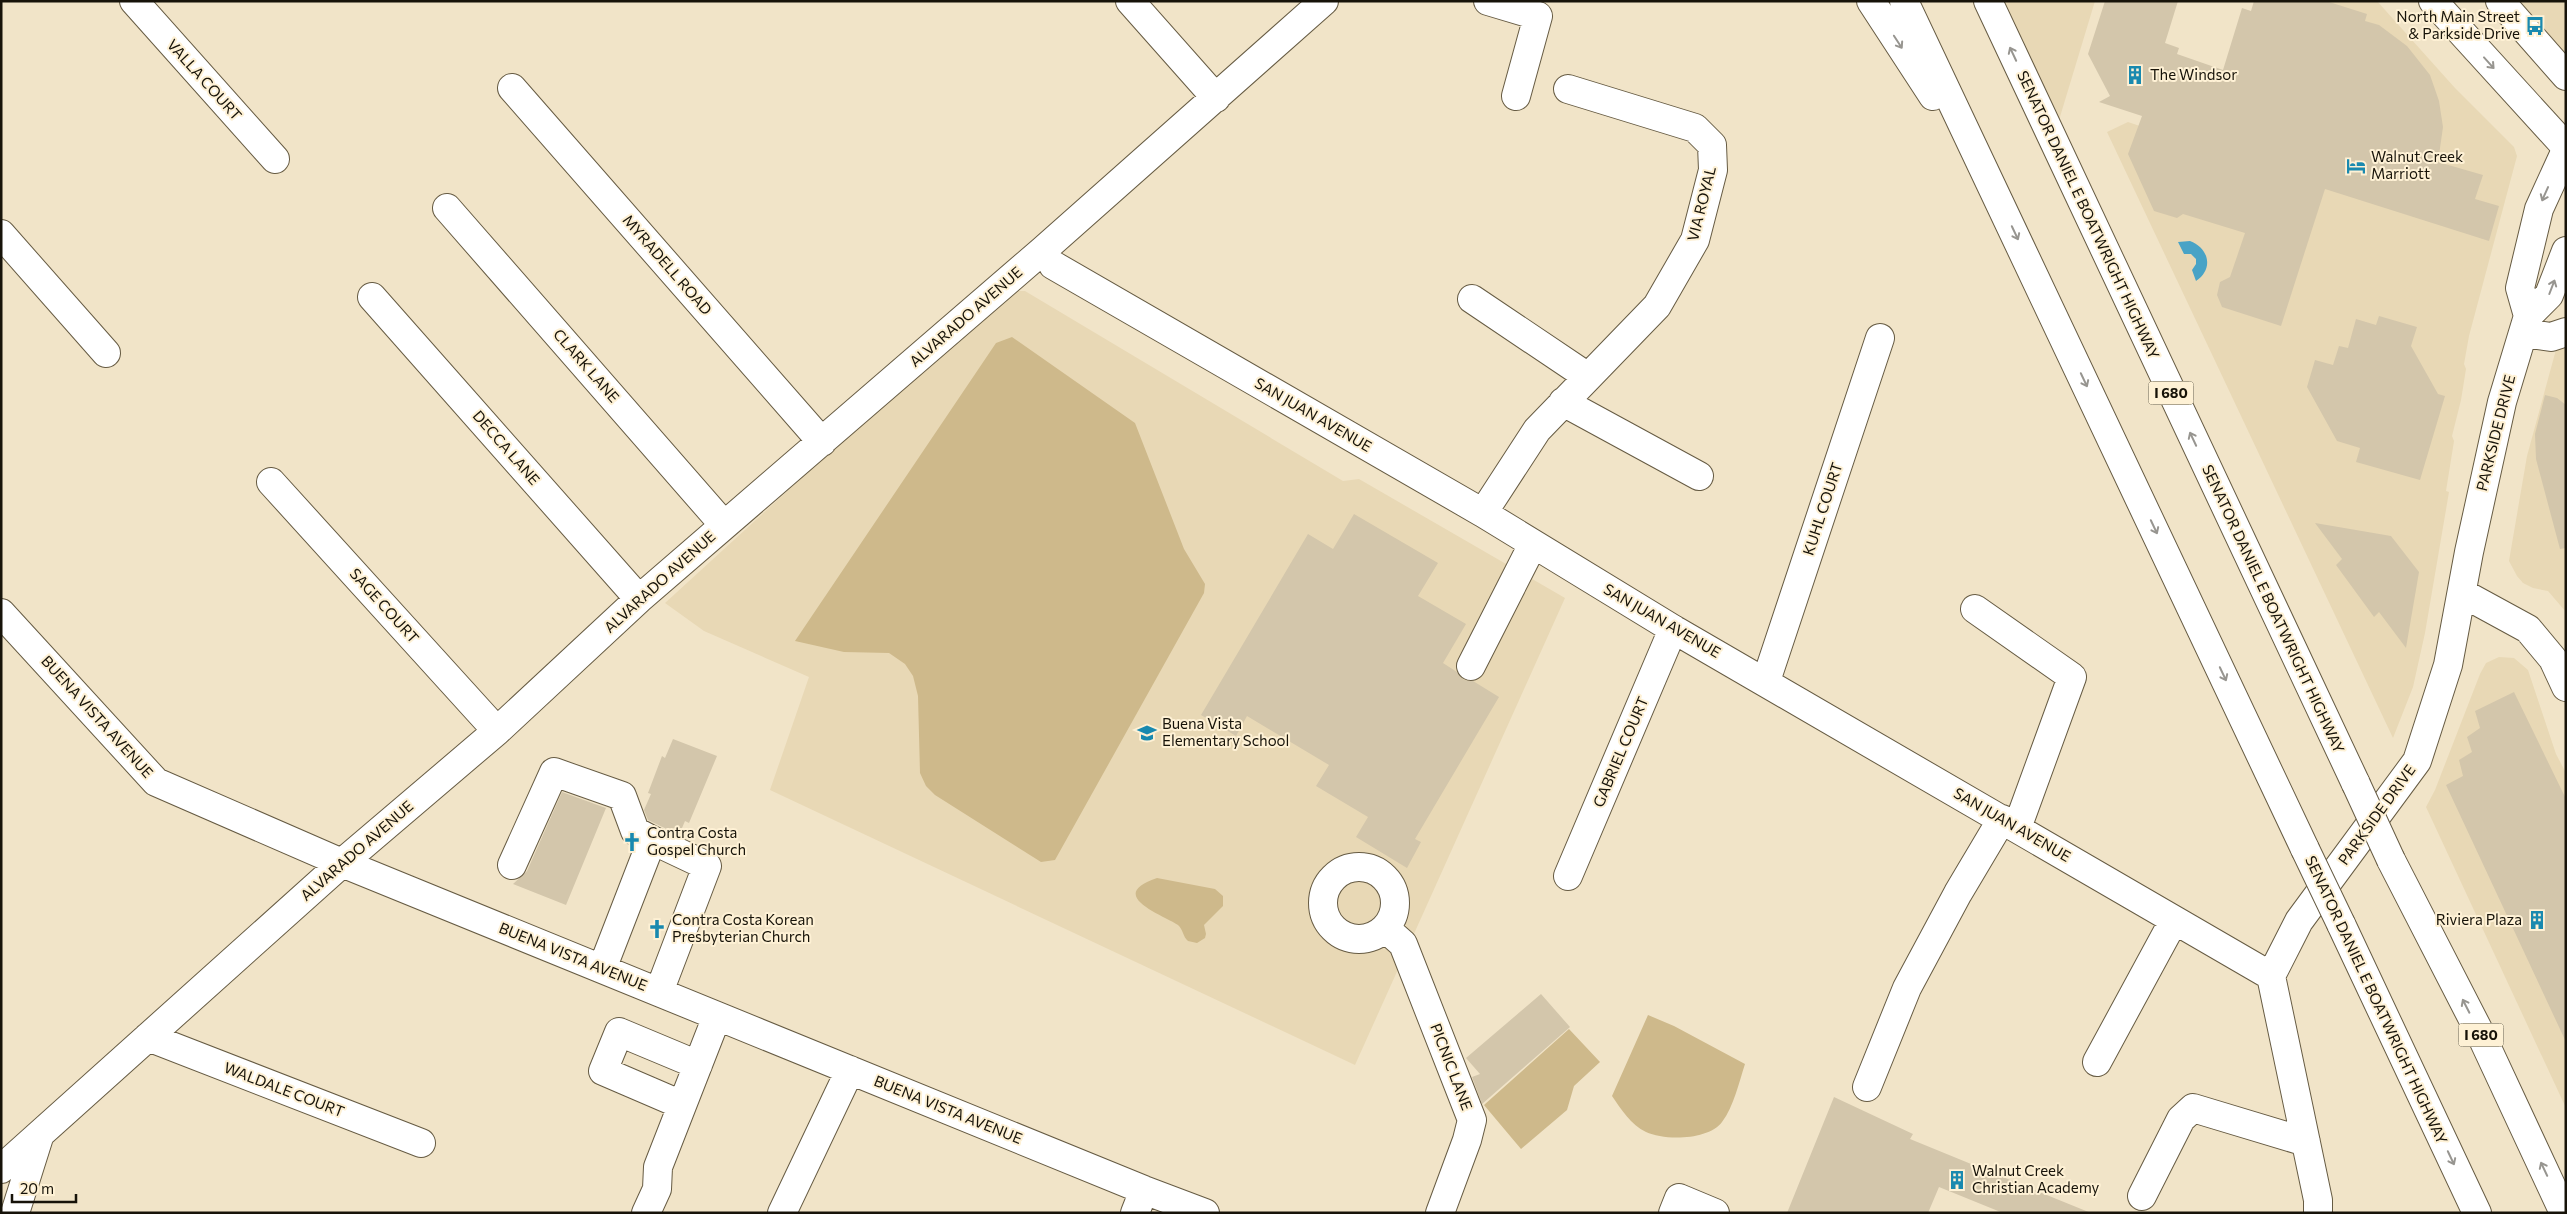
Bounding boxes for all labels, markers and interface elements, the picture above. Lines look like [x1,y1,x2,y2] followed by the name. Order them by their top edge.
[2396,7,2520,42] place label: North Main Street & Parkside Drive
[2524,15,2546,37] bus stop icon: North Main Street & Parkside Drive
[164,35,246,124] street label: VALLA COURT
[1893,35,1903,49] one-way arrow
[2007,47,2017,62] one-way arrow
[2483,57,2495,70] one-way arrow
[2124,64,2146,86] building icon: The Windsor
[2150,65,2237,83] place label: The Windsor
[2014,68,2164,362] street label: SENATOR DANIEL E BOATWRIGHT HIGHWAY
[2371,147,2463,182] place label: Walnut Creek Marriott
[2345,155,2367,177] hotel icon: Walnut Creek Marriott
[1683,164,1719,243] street label: VIA ROYAL
[2540,186,2550,201] one-way arrow
[619,211,716,318] street label: MYRADELL ROAD
[2011,225,2020,240] one-way arrow
[905,262,1025,370] street label: ALVARADO AVENUE
[2548,280,2557,295] one-way arrow
[550,325,624,406] street label: CLARK LANE
[2080,372,2090,387] one-way arrow
[1252,373,1375,455] street label: SAN JUAN AVENUE
[2472,373,2518,493] street label: PARKSIDE DRIVE
[2148,382,2194,404] road number: I 680
[469,406,544,488] street label: DECCA LANE
[2188,432,2198,447] one-way arrow
[1799,460,1846,557] street label: KUHL COURT
[2199,462,2349,756] street label: SENATOR DANIEL E BOATWRIGHT HIGHWAY
[2149,519,2159,534] one-way arrow
[600,526,719,636] street label: ALVARADO AVENUE
[346,564,423,647] street label: SAGE COURT
[1601,579,1724,661] street label: SAN JUAN AVENUE
[38,651,157,781] street label: BUENA VISTA AVENUE
[2219,666,2228,681] one-way arrow
[1589,693,1652,810] street label: GABRIEL COURT
[1162,714,1289,749] place label: Buena Vista Elementary School
[1136,722,1158,744] school or university icon: Buena Vista Elementary School
[2334,761,2419,868] street label: PARKSIDE DRIVE
[1951,783,2074,865] street label: SAN JUAN AVENUE
[296,796,416,904] street label: ALVARADO AVENUE
[647,823,746,858] place label: Contra Costa Gospel Church
[621,831,643,853] church icon: Contra Costa Gospel Church
[2302,853,2452,1147] street label: SENATOR DANIEL E BOATWRIGHT HIGHWAY
[2526,909,2548,931] building icon: Riviera Plaza
[672,910,814,945] place label: Contra Costa Korean Presbyterian Church
[2436,910,2522,928] place label: Riviera Plaza
[497,918,650,994] street label: BUENA VISTA AVENUE
[646,918,668,940] church icon: Contra Costa Korean Presbyterian Church
[2461,999,2471,1014] one-way arrow
[1427,1021,1477,1113] street label: PICNIC LANE
[2458,1024,2504,1046] road number: I 680
[222,1058,347,1120] street label: WALDALE COURT
[872,1071,1025,1147] street label: BUENA VISTA AVENUE
[2447,1150,2456,1165] one-way arrow
[1972,1161,2100,1196] place label: Walnut Creek Christian Academy
[2538,1162,2548,1177] one-way arrow
[1946,1169,1968,1191] building icon: Walnut Creek Christian Academy
[12,1172,76,1204] scale bar
[20,1179,54,1197] text: 20 m

